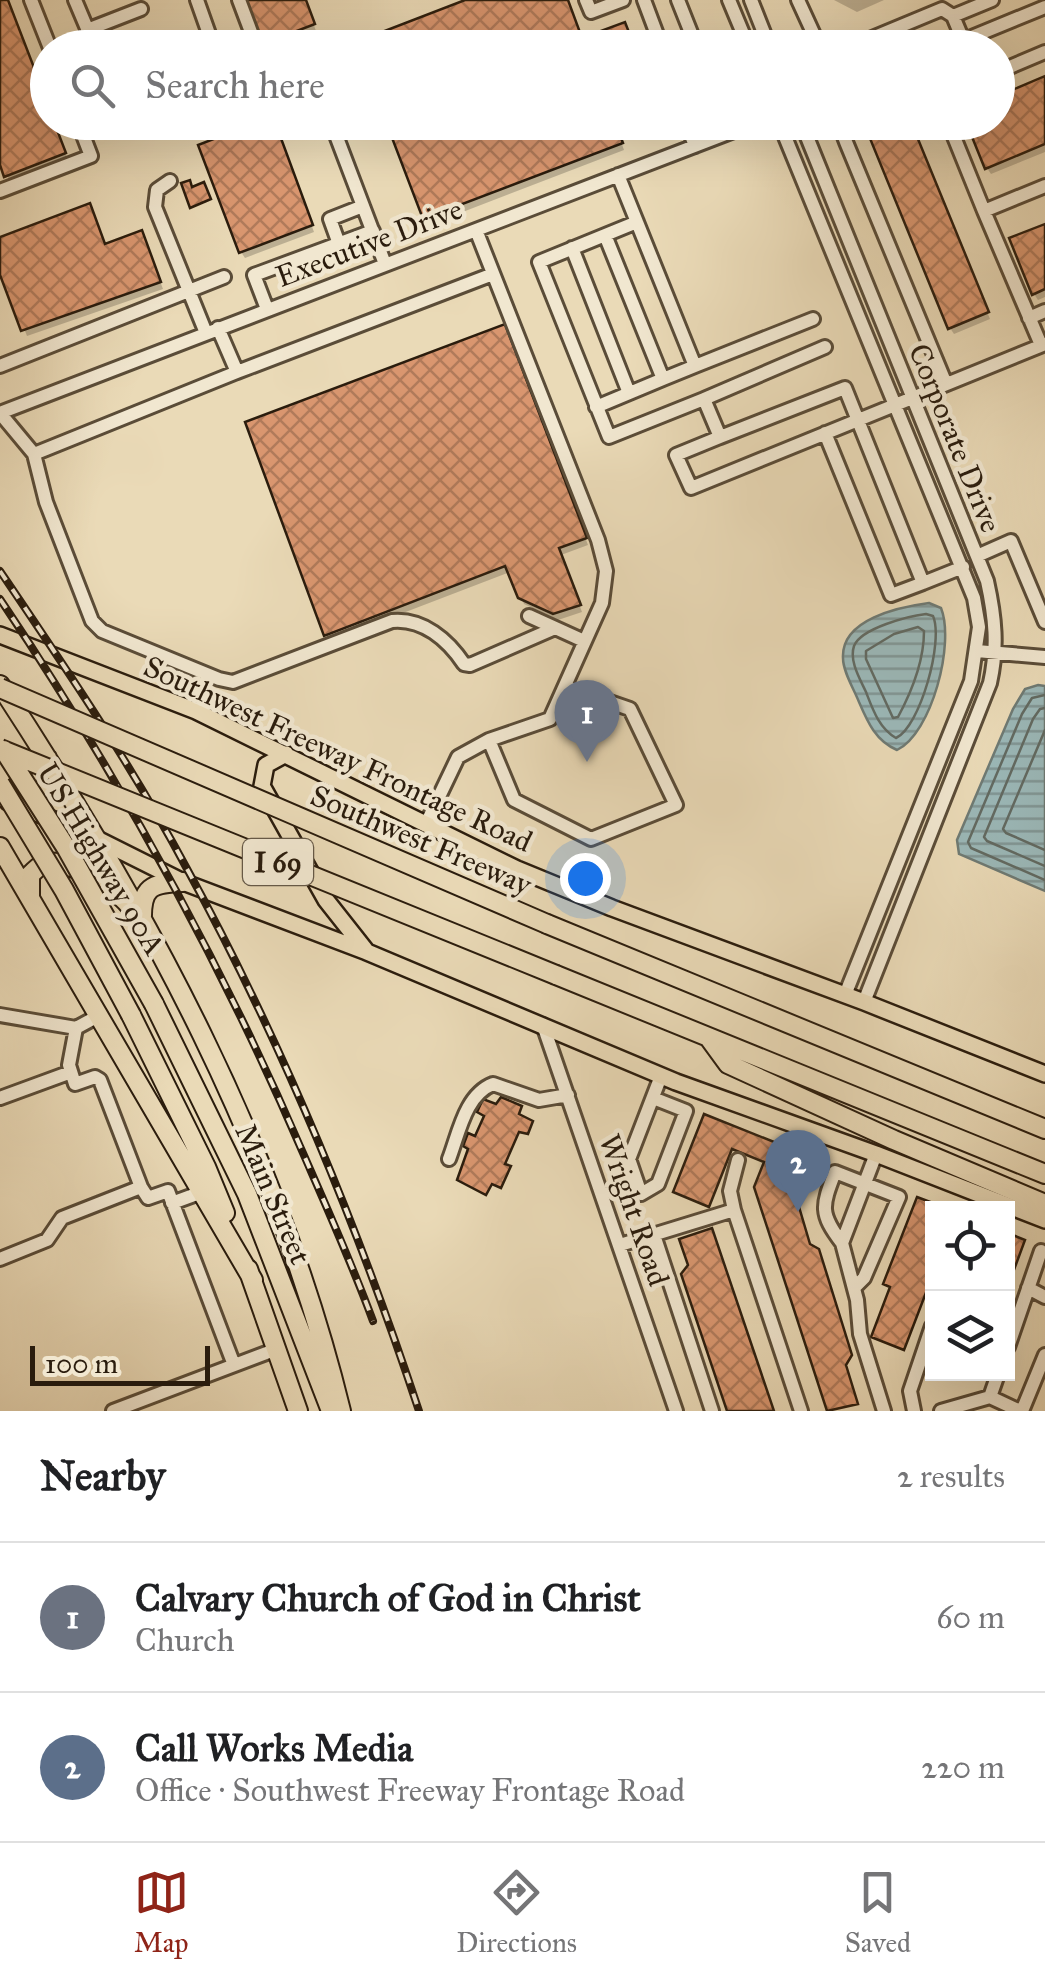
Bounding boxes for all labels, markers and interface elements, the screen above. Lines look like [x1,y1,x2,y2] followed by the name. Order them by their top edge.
[30,30,1015,140] search box
[65,58,120,113] icon: search
[145,62,325,108] text: Search here
[271,191,467,295] street label: Executive Drive
[901,339,1009,537] street label: Corporate Drive
[138,648,538,860] street label: Southwest Freeway Frontage Road
[554,680,620,762] pin: 1
[29,756,173,962] street label: US Highway 90A
[305,777,537,903] street label: Southwest Freeway
[243,839,313,885] road number: I 69
[560,853,611,904] your location
[227,1118,319,1270] street label: Main Street
[591,1129,677,1291] street label: Wright Road
[766,1130,830,1212] pin: 2
[925,1201,1015,1381] map controls
[925,1201,1015,1291] button: locate
[925,1291,1015,1381] button: layers
[30,1341,210,1386] scale bar
[45,1346,118,1381] text: 100 m
[40,1450,165,1502] text: Nearby
[897,1457,1005,1496] text: 2 results
[135,1575,641,1621] text: Calvary Church of God in Christ
[66,1598,79,1637] text: 1
[936,1598,1005,1637] text: 60 m
[135,1621,235,1660] text: Church
[135,1725,413,1771] text: Call Works Media
[65,1748,80,1787] text: 2
[921,1748,1005,1787] text: 220 m
[135,1771,685,1810] text: Office · Southwest Freeway Frontage Road
[134,1865,189,1960] tab: Map
[456,1865,577,1960] tab: Directions
[845,1865,911,1960] tab: Saved

